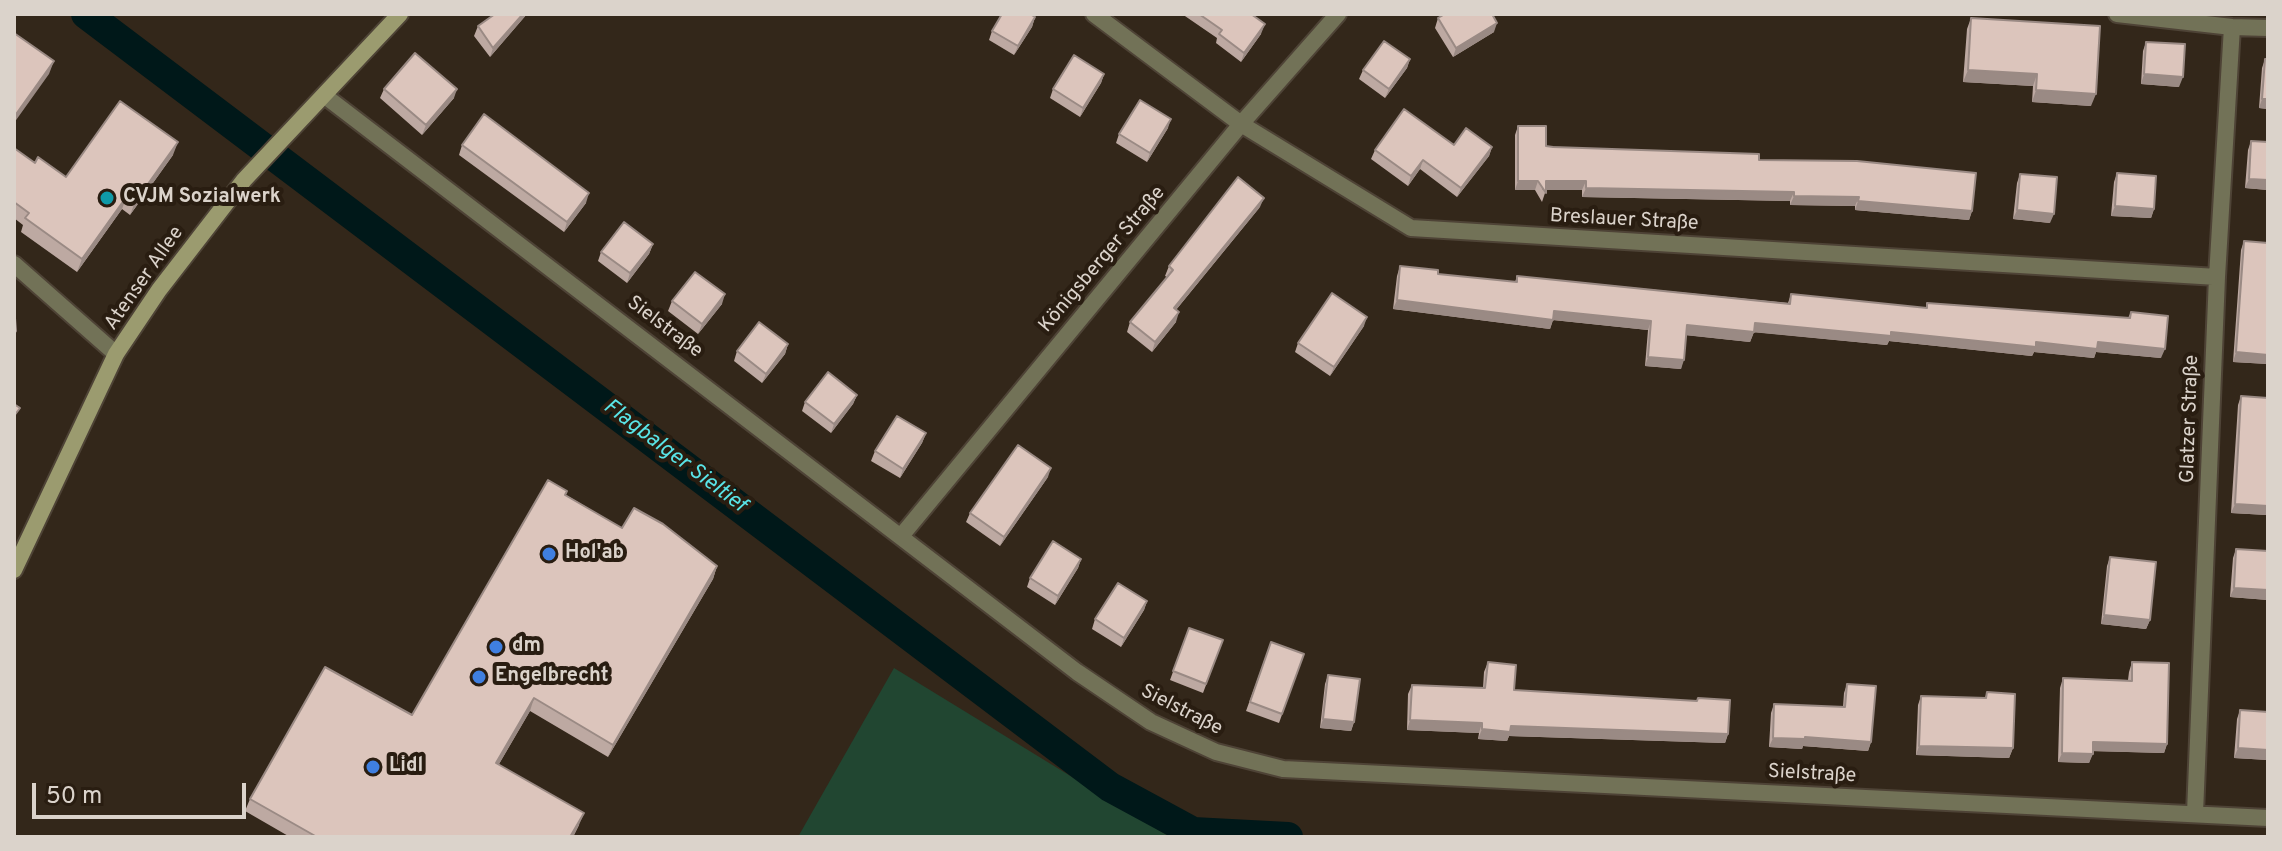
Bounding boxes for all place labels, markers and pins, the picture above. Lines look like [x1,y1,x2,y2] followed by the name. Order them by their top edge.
[123,186,281,210] place label: CVJM Sozialwerk
[98,189,116,207] marker: CVJM Sozialwerk
[565,542,624,566] place label: Hol'ab
[540,545,558,563] marker: Hol'ab
[512,635,541,659] place label: dm
[487,638,505,656] marker: dm
[495,665,609,689] place label: Engelbrecht
[470,668,488,686] marker: Engelbrecht
[389,755,423,779] place label: Lidl
[364,758,382,776] marker: Lidl

